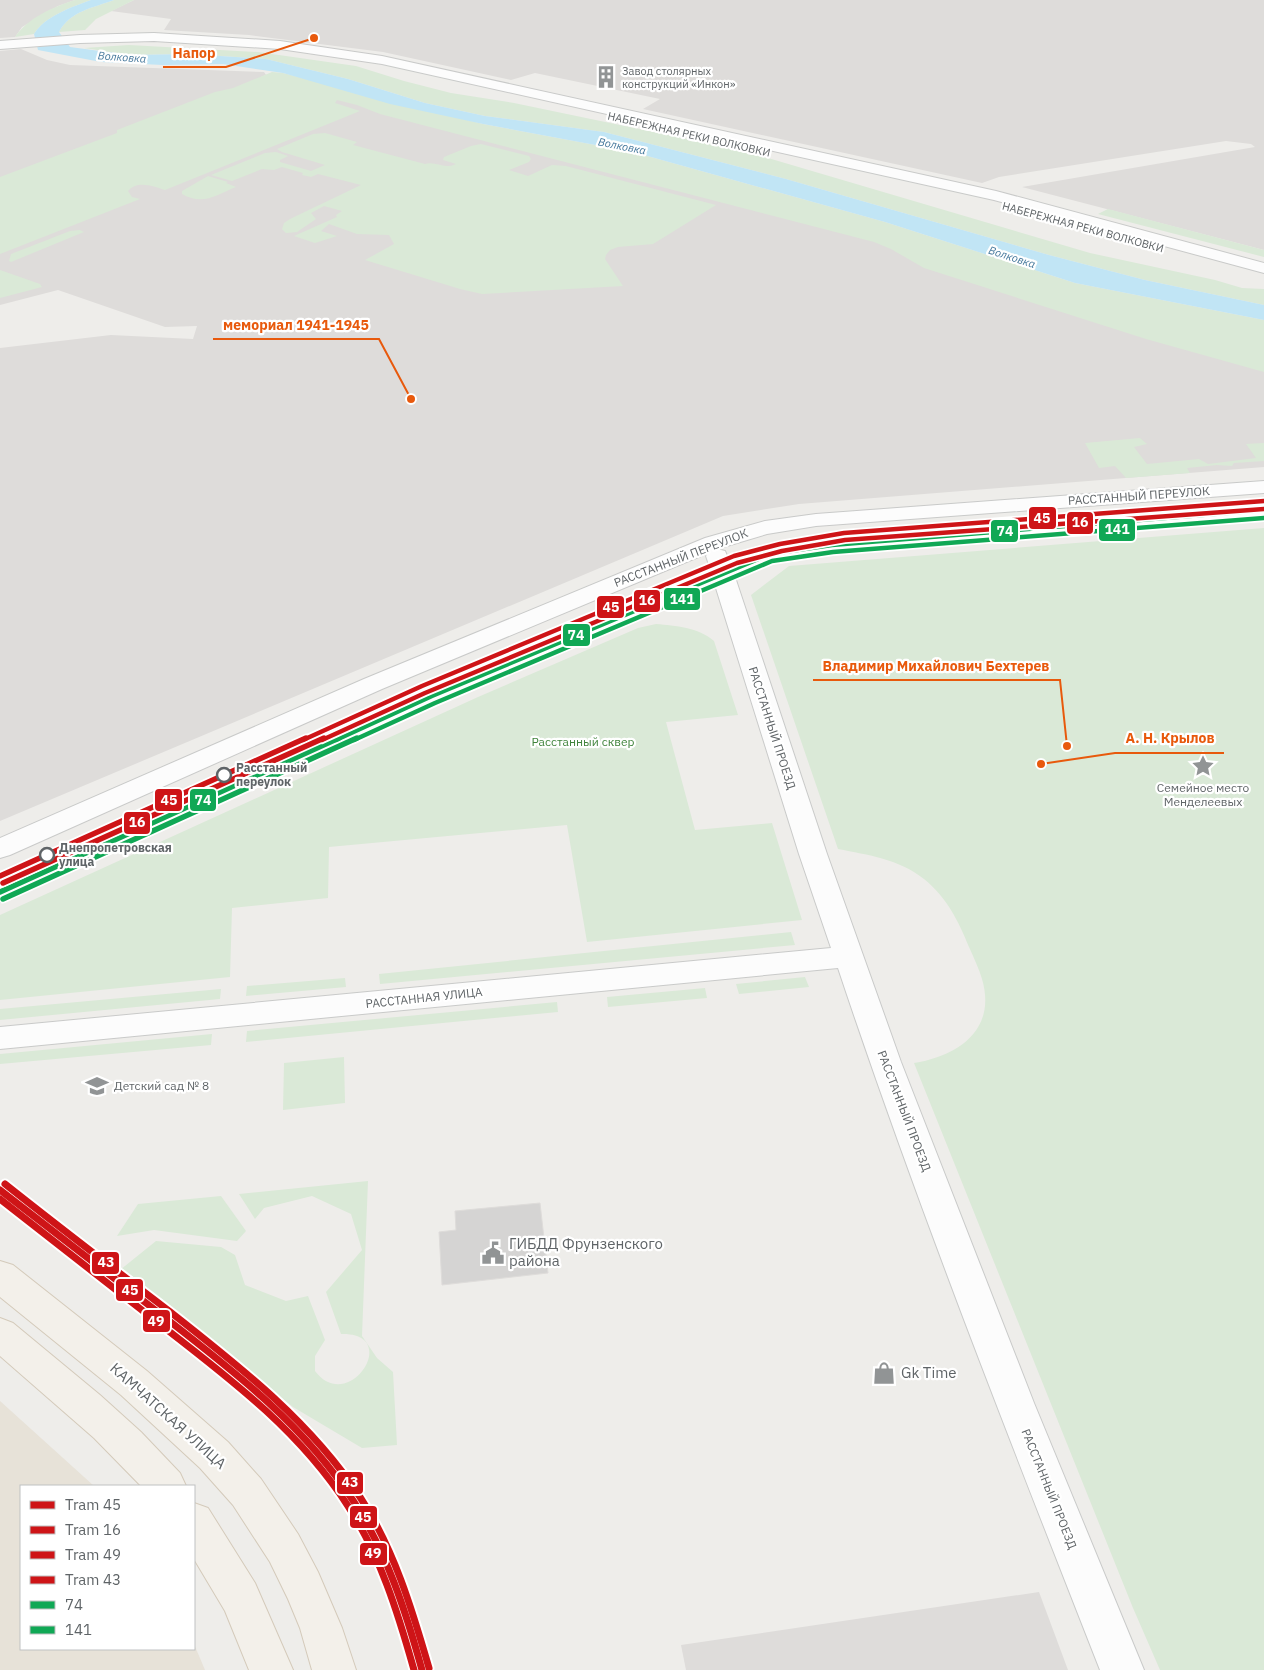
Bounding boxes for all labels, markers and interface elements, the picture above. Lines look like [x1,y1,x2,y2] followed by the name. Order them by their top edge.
[163,38,226,67] callout: Напор
[173,44,215,62] text: Напор
[97,48,147,66] water label: Волковка
[593,64,619,90] building icon: Завод столярных конструкций «Инкон»
[622,64,736,91] place label: Завод столярных конструкций «Инкон»
[606,108,772,160] street label: НАБЕРЕЖНАЯ РЕКИ ВОЛКОВКИ
[597,135,647,157] water label: Волковка
[1001,199,1165,255] street label: НАБЕРЕЖНАЯ РЕКИ ВОЛКОВКИ
[987,243,1037,271] water label: Волковка
[213,310,379,339] callout: мемориал 1941-1945
[223,316,369,334] text: мемориал 1941-1945
[1067,483,1210,508] street label: РАССТАННЫЙ ПЕРЕУЛОК
[1028,506,1057,530] line badge: 45
[1034,509,1050,527] text: 45
[1066,511,1094,535] line badge: 16
[1072,513,1088,531] text: 16
[1098,518,1136,542] line badge: 141
[990,519,1019,543] line badge: 74
[1104,520,1130,538] text: 141
[997,522,1013,540] text: 74
[612,525,750,590] street label: РАССТАННЫЙ ПЕРЕУЛОК
[663,587,701,611] line badge: 141
[633,589,661,613] line badge: 16
[669,590,695,608] text: 141
[639,591,655,609] text: 16
[596,595,625,619] line badge: 45
[603,598,619,616] text: 45
[562,623,591,647] line badge: 74
[568,626,584,644] text: 74
[813,651,1060,680] callout: Владимир Михайлович Бехтерев
[823,657,1049,675] text: Владимир Михайлович Бехтерев
[746,665,800,791] street label: РАССТАННЫЙ ПРОЕЗД
[1115,724,1224,753] callout: А. Н. Крылов
[1125,729,1215,747] text: А. Н. Крылов
[531,734,635,749] park label: Расстанный сквер
[1190,753,1216,779] place icon: Семейное место Менделеевых
[236,760,307,789] place label: Расстанный переулок
[216,767,232,783] marker: Расстанный переулок
[1157,780,1250,809] place label: Семейное место Менделеевых
[154,788,183,812] line badge: 45
[189,788,217,812] line badge: 74
[161,791,177,809] text: 45
[195,791,211,809] text: 74
[123,811,151,835] line badge: 16
[129,813,145,831] text: 16
[59,840,172,869] place label: Днепропетровская улица
[39,847,55,863] marker: Днепропетровская улица
[365,984,483,1011] street label: РАССТАННАЯ УЛИЦА
[874,1048,935,1174] street label: РАССТАННЫЙ ПРОЕЗД
[84,1073,110,1099] school or university icon: Детский сад № 8
[114,1078,209,1093] place label: Детский сад № 8
[509,1234,663,1270] place label: ГИБДД Фрунзенского района
[480,1240,506,1266] public building icon: ГИБДД Фрунзенского района
[91,1251,120,1275] line badge: 43
[98,1253,114,1271] text: 43
[115,1278,144,1302] line badge: 45
[122,1281,138,1299] text: 45
[142,1309,171,1333] line badge: 49
[148,1312,164,1330] text: 49
[106,1358,231,1473] street label: КАМЧАТСКАЯ УЛИЦА
[871,1360,897,1386] shop icon: Gk Time
[901,1363,957,1382] place label: Gk Time
[1018,1427,1081,1551] street label: РАССТАННЫЙ ПРОЕЗД
[336,1471,364,1495] line badge: 43
[342,1473,358,1491] text: 43
[20,1485,195,1650] legend
[65,1495,121,1514] text: Tram 45
[349,1505,378,1529] line badge: 45
[355,1508,371,1526] text: 45
[65,1520,121,1539] text: Tram 16
[359,1542,388,1566] line badge: 49
[365,1544,381,1562] text: 49
[65,1545,121,1564] text: Tram 49
[65,1570,121,1589] text: Tram 43
[65,1595,83,1614] text: 74
[65,1620,92,1639] text: 141

